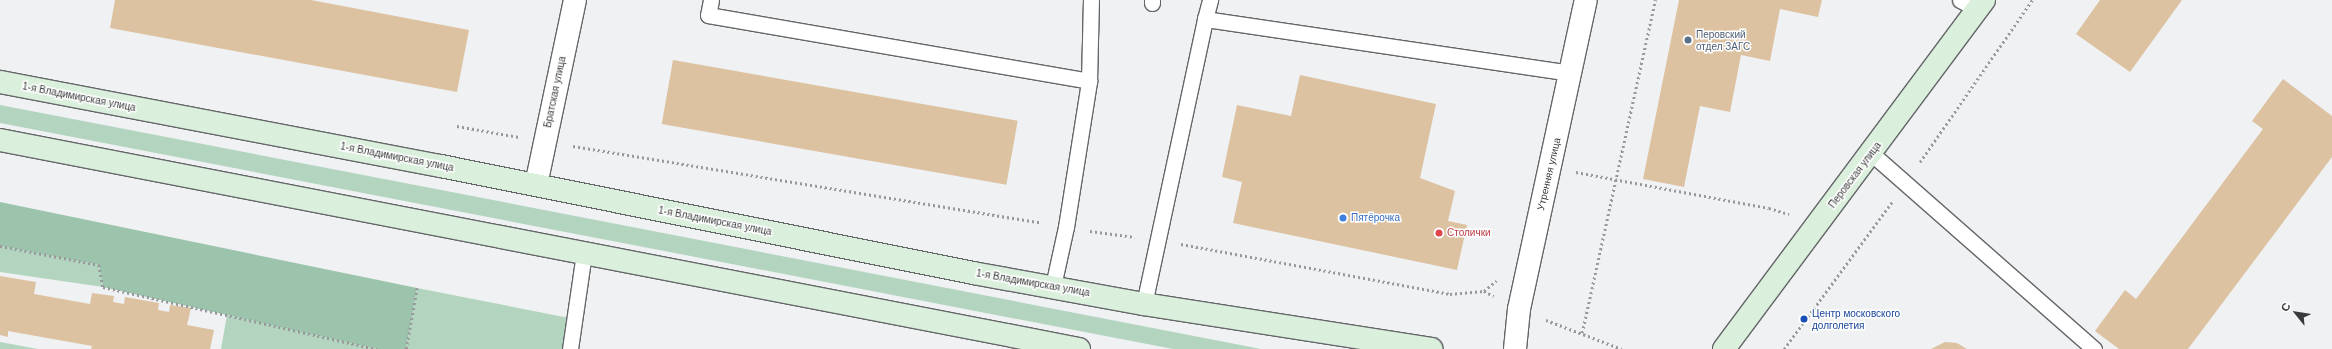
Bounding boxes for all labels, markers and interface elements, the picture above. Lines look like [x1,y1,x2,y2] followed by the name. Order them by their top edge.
[1696,28,1750,52] place label: Перовский отдел ЗАГС
[1683,35,1693,45] marker: Перовский отдел ЗАГС
[542,55,568,129] street label: Братская улица
[21,80,137,114] street label: 1-я Владимирская улица
[1535,137,1563,211] street label: Утренняя улица
[1826,139,1884,211] street label: Перовская улица
[339,140,455,174] street label: 1-я Владимирская улица
[657,204,773,238] street label: 1-я Владимирская улица
[1351,212,1400,224] place label: Пятёрочка
[1338,213,1348,223] marker: Пятёрочка
[1447,227,1491,239] place label: Столички
[1434,228,1444,238] marker: Столички
[975,267,1091,299] street label: 1-я Владимирская улица
[2276,293,2316,333] north arrow
[2278,301,2293,313] text: С
[1812,307,1900,330] place label: Центр московского долголетия
[1799,314,1809,324] marker: Центр московского долголетия

